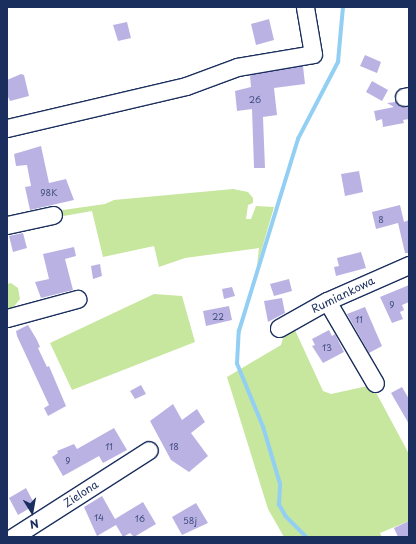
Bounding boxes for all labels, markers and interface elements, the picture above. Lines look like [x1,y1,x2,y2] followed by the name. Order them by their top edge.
[249,94,261,104] house number: 26
[40,187,58,197] house number: 98K
[378,214,384,224] house number: 8
[309,274,377,316] street label: Rumiankowa
[389,299,395,309] house number: 9
[212,311,224,321] house number: 22
[355,314,363,324] house number: 11
[322,342,332,352] house number: 13
[105,441,113,451] house number: 11
[169,441,179,451] house number: 18
[65,455,71,465] house number: 9
[61,478,101,510] street label: Zielona
[12,492,52,532] north arrow
[94,512,104,522] house number: 14
[135,513,145,523] house number: 16
[28,515,40,533] text: N
[183,515,197,525] house number: 58j

